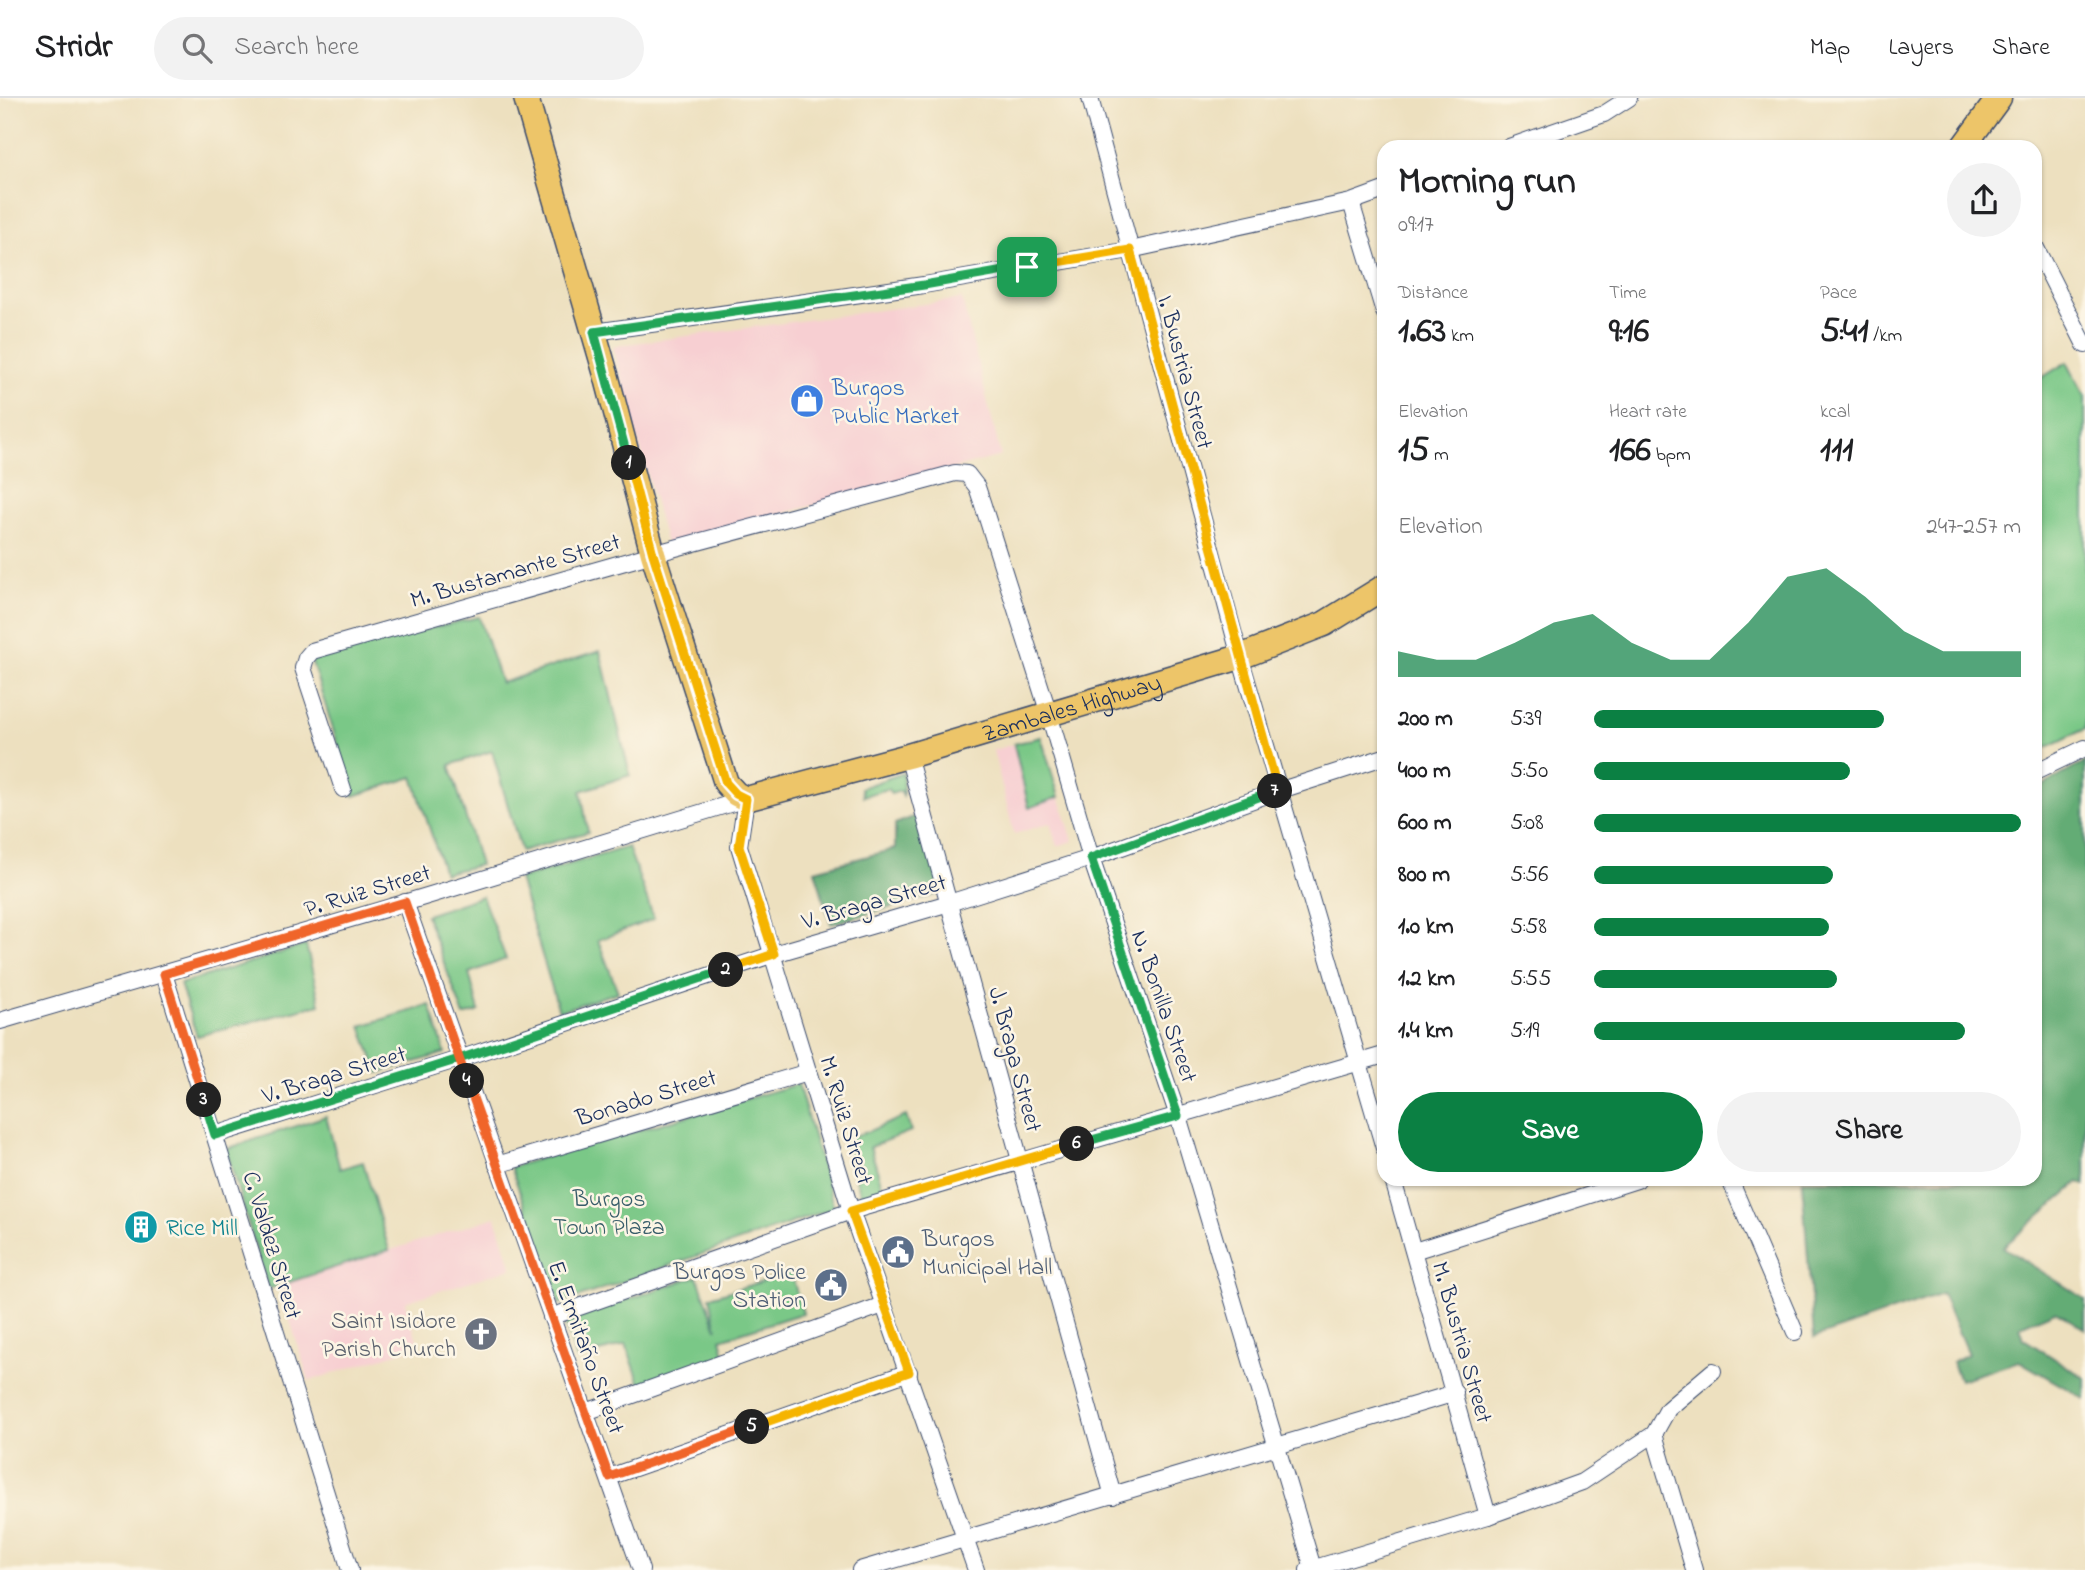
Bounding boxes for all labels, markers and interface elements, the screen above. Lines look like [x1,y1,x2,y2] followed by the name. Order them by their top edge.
[154,17,644,80] search box
[35,24,112,72] text: Stridr
[178,29,216,67] icon: search
[234,29,359,67] text: Search here
[1810,31,1850,66] text: Map
[1888,31,1954,66] text: Layers
[1992,31,2050,66] text: Share
[1398,155,1576,211] text: Morning run
[1947,163,2021,237] button: share
[1398,209,1434,242] text: 09:17
[997,237,1057,297] pin
[1008,248,1046,286] icon: arrive
[1398,280,1468,307] text: Distance
[1609,280,1647,307] text: Time
[1820,280,1857,307] text: Pace
[1146,292,1221,453] street label: I. Bustria Street
[1398,307,1446,358] text: 1.63
[1609,307,1649,358] text: 9:16
[1820,307,1869,358] text: 5:41
[1446,323,1474,350] text: km
[1869,323,1902,350] text: /km
[831,372,959,435] place label: Burgos Public Market
[788,382,826,420] shop icon: Burgos Public Market
[1398,399,1468,426] text: Elevation
[1609,399,1687,426] text: Heart rate
[1820,399,1850,426] text: kcal
[1398,426,1429,477] text: 15
[1609,426,1651,477] text: 166
[1820,426,1853,477] text: 111
[1429,442,1449,469] text: m
[1651,442,1691,469] text: bpm
[612,446,646,480] pin: 1
[625,449,632,476] text: 1
[1398,511,1483,544] text: Elevation
[1926,511,2021,544] text: 247–257 m
[406,526,625,619] street label: M. Bustamante Street
[978,666,1166,753] street label: Zambales Highway
[1398,703,1453,736] text: 200 m
[1510,703,1542,736] text: 5:39
[1398,755,1451,788] text: 400 m
[1510,755,1548,788] text: 5:50
[1258,774,1292,808] pin: 7
[1271,777,1278,804] text: 7
[1398,807,1452,840] text: 600 m
[1510,807,1544,840] text: 5:08
[300,856,436,928] street label: P. Ruiz Street
[1398,859,1450,892] text: 800 m
[1510,859,1548,892] text: 5:56
[797,866,951,941] street label: V. Braga Street
[1398,911,1454,944] text: 1.0 km
[1510,911,1547,944] text: 5:58
[1120,926,1205,1088] street label: N. Bonilla Street
[708,952,744,988] pin: 2
[721,956,730,983] text: 2
[1398,963,1455,996] text: 1.2 km
[1510,963,1551,996] text: 5:55
[977,983,1050,1136] street label: J. Braga Street
[1398,1015,1453,1048] text: 1.4 km
[1510,1015,1539,1048] text: 5:19
[257,1038,411,1115] street label: V. Braga Street
[808,1052,881,1190] street label: M. Ruiz Street
[571,1061,722,1138] street label: Bonado Street
[449,1063,484,1098] pin: 4
[463,1067,470,1094] text: 4
[186,1082,222,1118] pin: 3
[200,1086,207,1113] text: 3
[1398,1092,1703,1172] button: Save
[1717,1092,2021,1172] button: Share
[1060,1126,1094,1162] pin: 6
[1072,1130,1081,1157] text: 6
[231,1167,310,1324] street label: C. Valdez Street
[553,1183,665,1246] park label: Burgos Town Plaza
[122,1208,160,1246] building icon: Rice Mill
[166,1212,238,1247] place label: Rice Mill
[921,1223,1052,1286] place label: Burgos Municipal Hall
[879,1233,917,1271] public building icon: Burgos Municipal Hall
[537,1256,632,1439] street label: E. Ermitaño Street
[672,1256,806,1319] place label: Burgos Police Station
[1421,1258,1500,1428] street label: M. Bustria Street
[812,1266,850,1304] public building icon: Burgos Police Station
[321,1305,456,1368] place label: Saint Isidore Parish Church
[462,1315,500,1353] church icon: Saint Isidore Parish Church
[734,1410,770,1444] pin: 5
[746,1413,757,1440] text: 5

